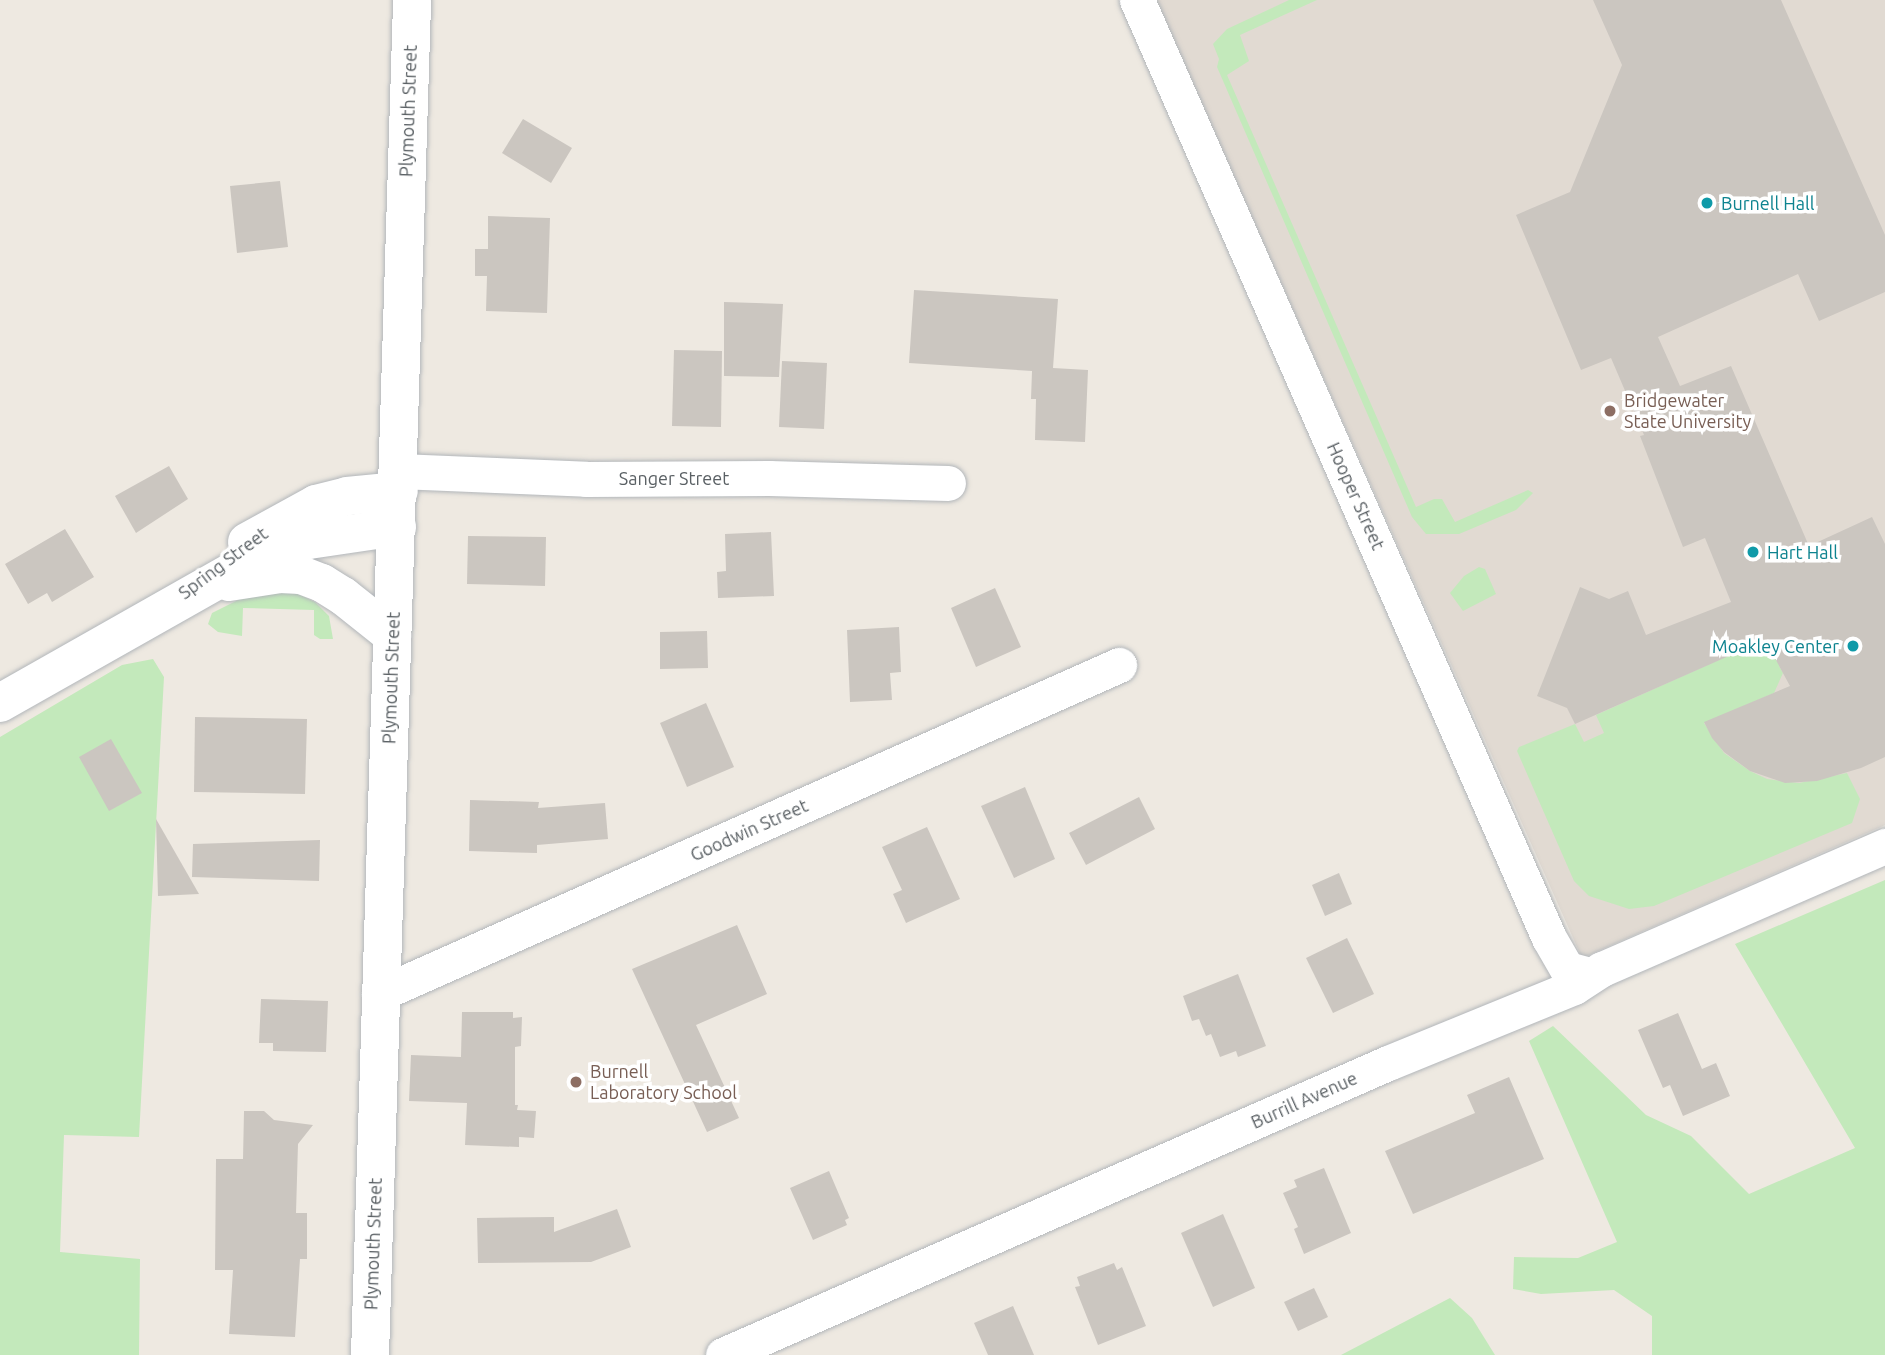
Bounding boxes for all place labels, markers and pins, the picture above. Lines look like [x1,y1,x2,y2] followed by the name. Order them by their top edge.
[1721,192,1815,214] place label: Burnell Hall
[1699,195,1715,211] marker: Burnell Hall
[1624,390,1751,432] place label: Bridgewater State University
[1602,403,1618,419] marker: Bridgewater State University
[1767,541,1838,563] place label: Hart Hall
[1745,544,1761,560] marker: Hart Hall
[1712,635,1839,657] place label: Moakley Center
[1845,638,1861,654] marker: Moakley Center
[590,1061,737,1104] place label: Burnell Laboratory School
[568,1074,584,1090] marker: Burnell Laboratory School

